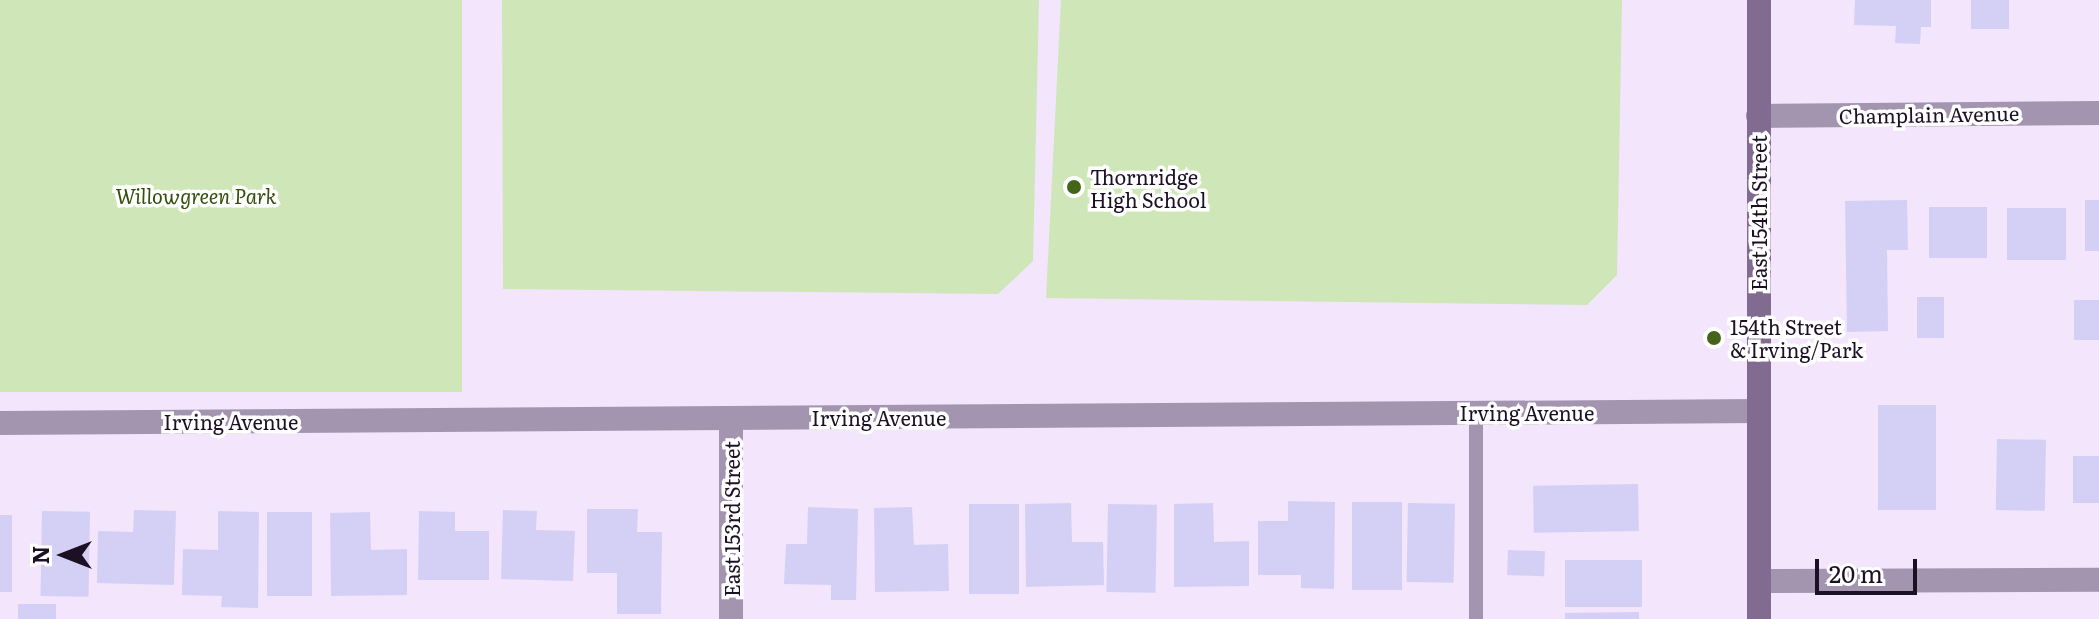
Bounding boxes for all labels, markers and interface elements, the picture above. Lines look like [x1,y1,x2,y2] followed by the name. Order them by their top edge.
[1839,100,2019,128] street label: Champlain Avenue
[1746,135,1770,291] street label: East 154th Street
[1090,164,1206,211] place label: Thornridge High School
[1065,178,1083,196] marker: Thornridge High School
[115,183,277,207] park label: Willowgreen Park
[1730,314,1863,361] place label: 154th Street & Irving/Park
[1705,329,1723,347] marker: 154th Street & Irving/Park
[1460,400,1594,424] street label: Irving Avenue
[812,405,946,429] street label: Irving Avenue
[164,409,298,433] street label: Irving Avenue
[719,441,743,597] street label: East 153rd Street
[24,515,104,595] north arrow
[1819,543,1921,593] scale bar
[23,546,56,564] text: N
[1829,555,1883,590] text: 20 m

